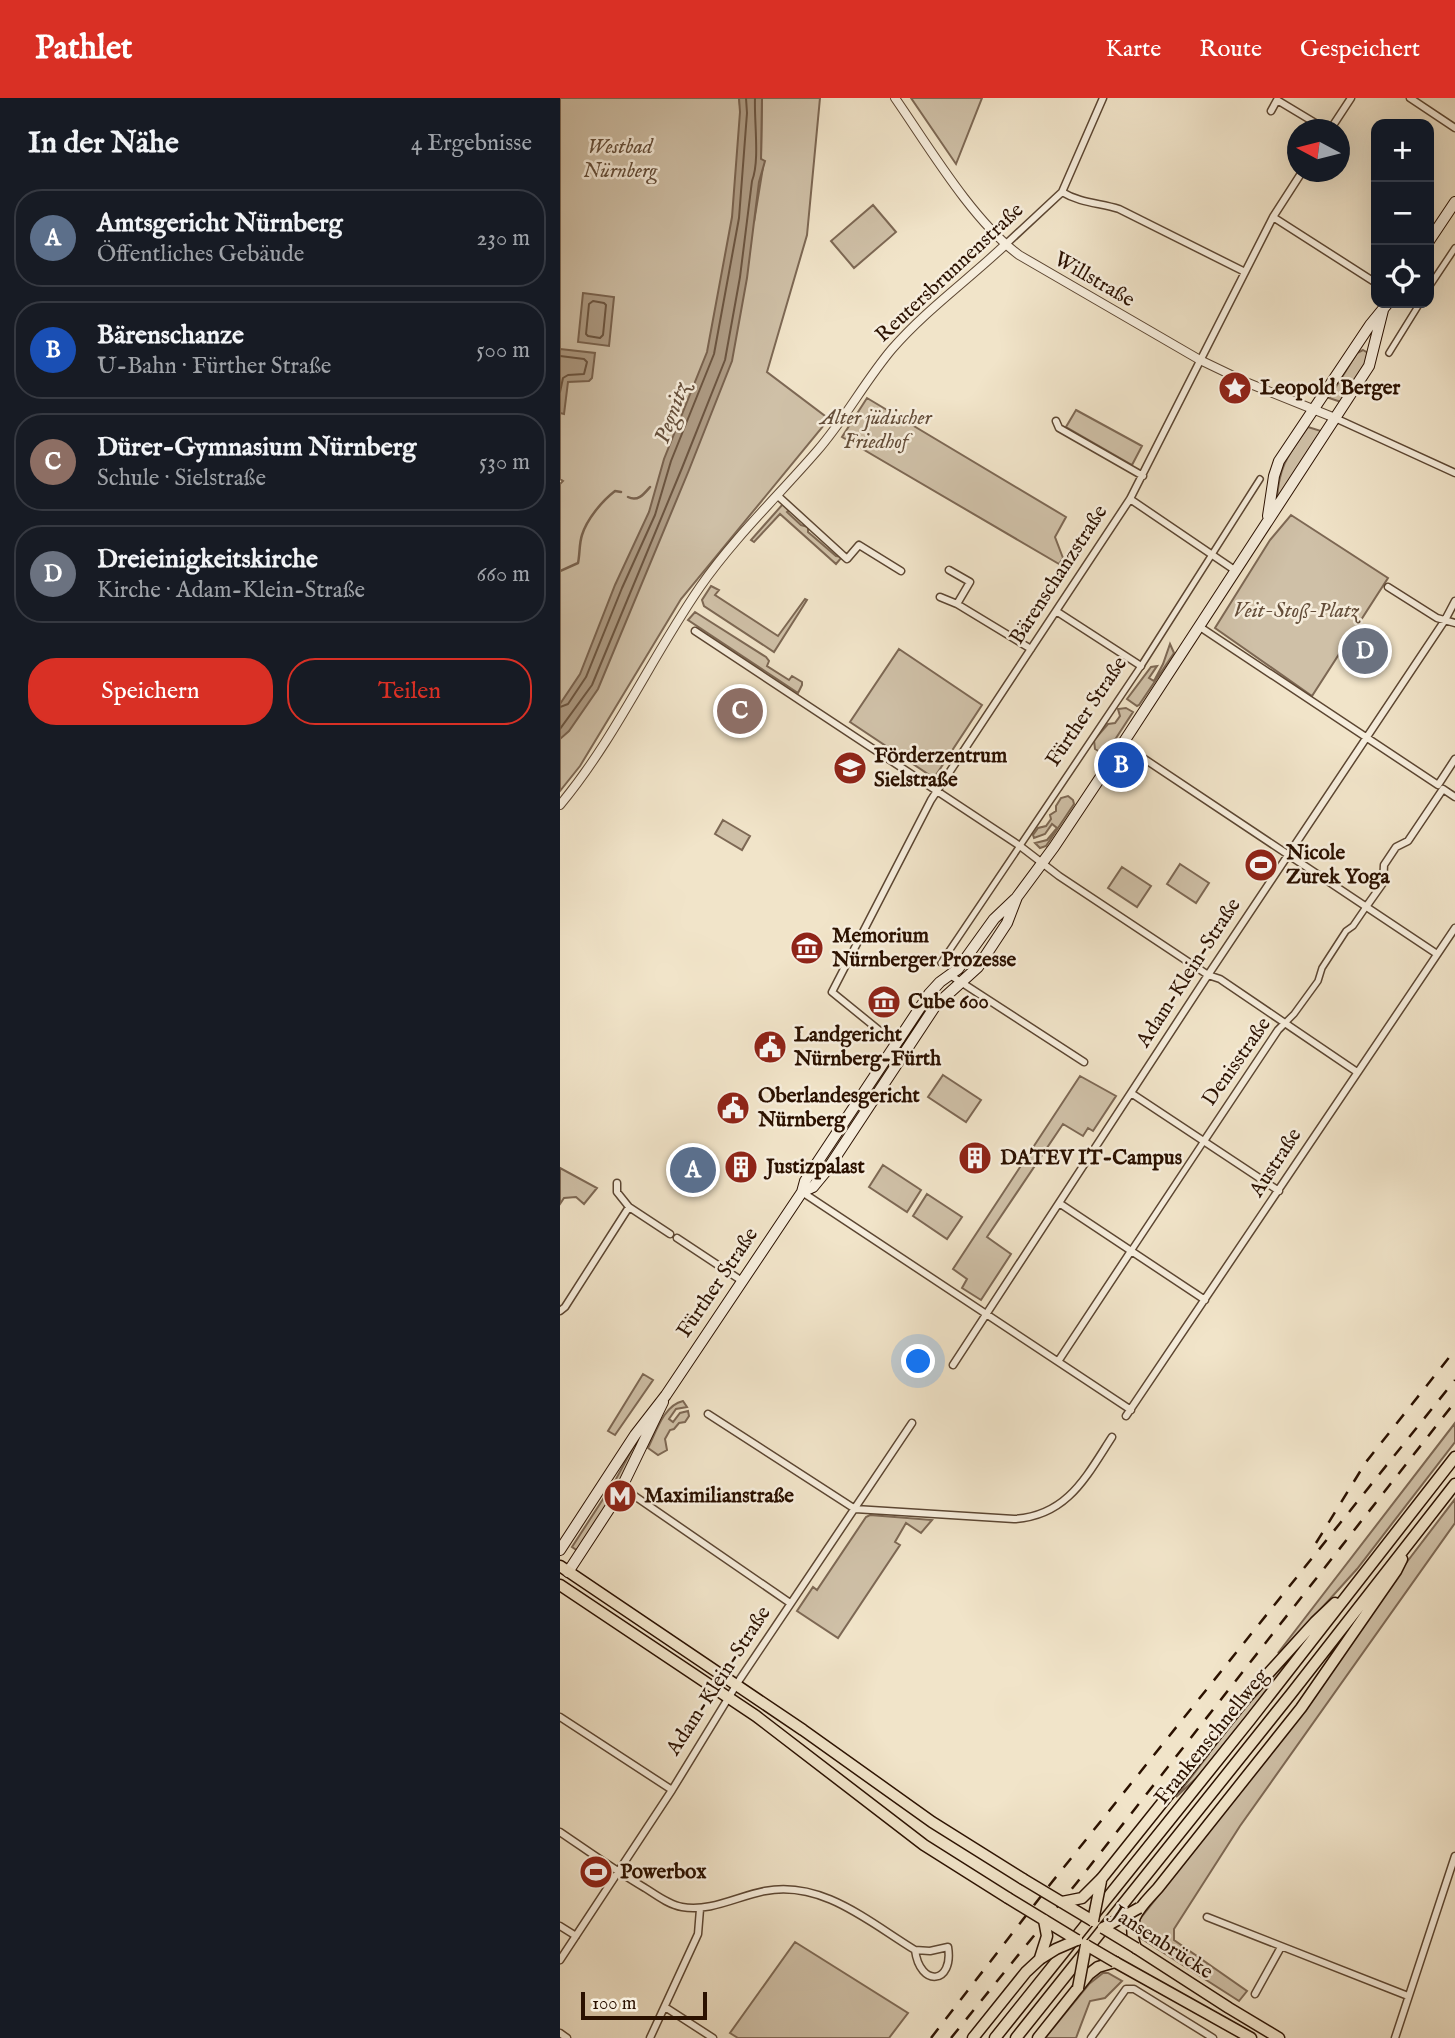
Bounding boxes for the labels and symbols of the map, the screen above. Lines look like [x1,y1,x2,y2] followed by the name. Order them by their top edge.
[1287,119,1350,182] north arrow
[583,134,658,185] park label: Westbad Nürnberg
[870,197,1030,349] street label: Reutersbrunnenstraße
[1049,246,1140,314] street label: Willstraße
[1216,369,1254,407] place icon: Leopold Berger
[1260,375,1400,402] place label: Leopold Berger
[648,376,698,448] water label: Pegnitz
[818,405,932,456] park label: Alter jüdischer Friedhof
[1004,500,1114,650] street label: Bärenschanzstraße
[1233,598,1361,625] park label: Veit-Stoß-Platz
[1342,625,1388,677] pin: D
[1040,651,1134,772] street label: Fürther Straße
[717,685,763,737] pin: C
[1098,739,1144,791] pin: B
[874,743,1008,794] place label: Förderzentrum Sielstraße
[831,749,869,787] school or university icon: Förderzentrum Sielstraße
[1285,840,1391,891] place label: Nicole Zurek Yoga
[1242,846,1280,884] sports icon: Nicole Zurek Yoga
[1130,893,1248,1054] street label: Adam-Klein-Straße
[831,923,1017,974] place label: Memorium Nürnberger Prozesse
[788,929,826,967] museum icon: Memorium Nürnberger Prozesse
[865,983,903,1021] museum icon: Cube 600
[908,989,989,1016] place label: Cube 600
[1197,1012,1278,1112] street label: Denisstraße
[793,1022,942,1073] place label: Landgericht Nürnberg-Fürth
[751,1028,789,1066] public building icon: Landgericht Nürnberg-Fürth
[757,1083,921,1134] place label: Oberlandesgericht Nürnberg
[714,1089,752,1127] public building icon: Oberlandesgericht Nürnberg
[1243,1123,1308,1203] street label: Austraße
[956,1139,994,1177] building icon: DATEV IT-Campus
[670,1144,716,1196] pin: A
[1000,1145,1182,1172] place label: DATEV IT-Campus
[722,1148,760,1186] building icon: Justizpalast
[763,1154,865,1181] place label: Justizpalast
[671,1222,765,1343] street label: Fürther Straße
[901,1344,935,1378] your location
[601,1477,639,1515] metro station icon: Maximilianstraße
[644,1483,794,1510] place label: Maximilianstraße
[660,1601,778,1762] street label: Adam-Klein-Straße
[1149,1663,1275,1810] street label: Frankenschnellweg
[577,1853,615,1891] sports icon: Powerbox
[620,1859,707,1886] place label: Powerbox
[1104,1899,1218,1986] street label: Jansenbrücke
[581,1989,707,2021] scale bar

